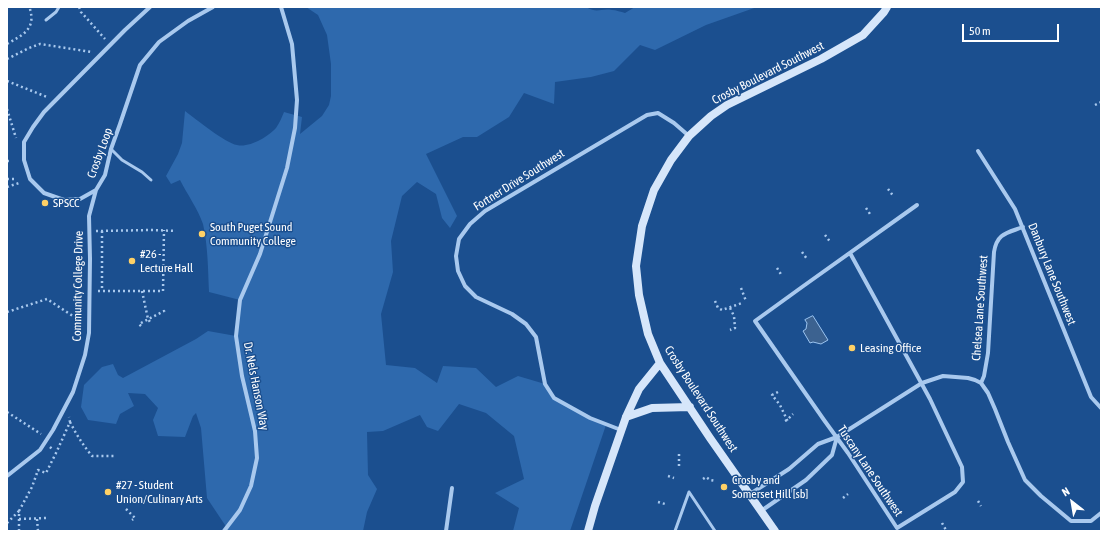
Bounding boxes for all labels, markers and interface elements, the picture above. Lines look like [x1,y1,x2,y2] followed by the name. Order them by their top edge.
[964,16,1061,42] scale bar
[969,24,991,38] text: 50 m
[710,39,826,107] street label: Crosby Boulevard Southwest
[84,126,116,180] street label: Crosby Loop
[471,146,567,214] street label: Fortner Drive Southwest
[53,196,80,210] place label: SPSCC
[40,198,50,208] marker: SPSCC
[210,220,296,248] place label: South Puget Sound Community College
[1025,221,1079,327] street label: Danbury Lane Southwest
[197,229,207,239] marker: South Puget Sound Community College
[70,230,86,342] street label: Community College Drive
[140,247,193,275] place label: #26 - Lecture Hall
[969,255,991,361] street label: Chelsea Lane Southwest
[127,256,137,266] marker: #26 - Lecture Hall
[240,341,272,431] street label: Dr. Nels Hanson Way
[860,341,921,355] place label: Leasing Office
[661,343,741,455] street label: Crosby Boulevard Southwest
[847,343,857,353] marker: Leasing Office
[834,423,906,519] street label: Tuscany Lane Southwest
[732,473,808,501] place label: Crosby and Somerset Hill [sb]
[116,478,203,506] place label: #27 - Student Union/Culinary Arts
[719,482,729,492] marker: Crosby and Somerset Hill [sb]
[1052,482,1092,522] north arrow
[1060,485,1072,499] text: N
[103,487,113,497] marker: #27 - Student Union/Culinary Arts

